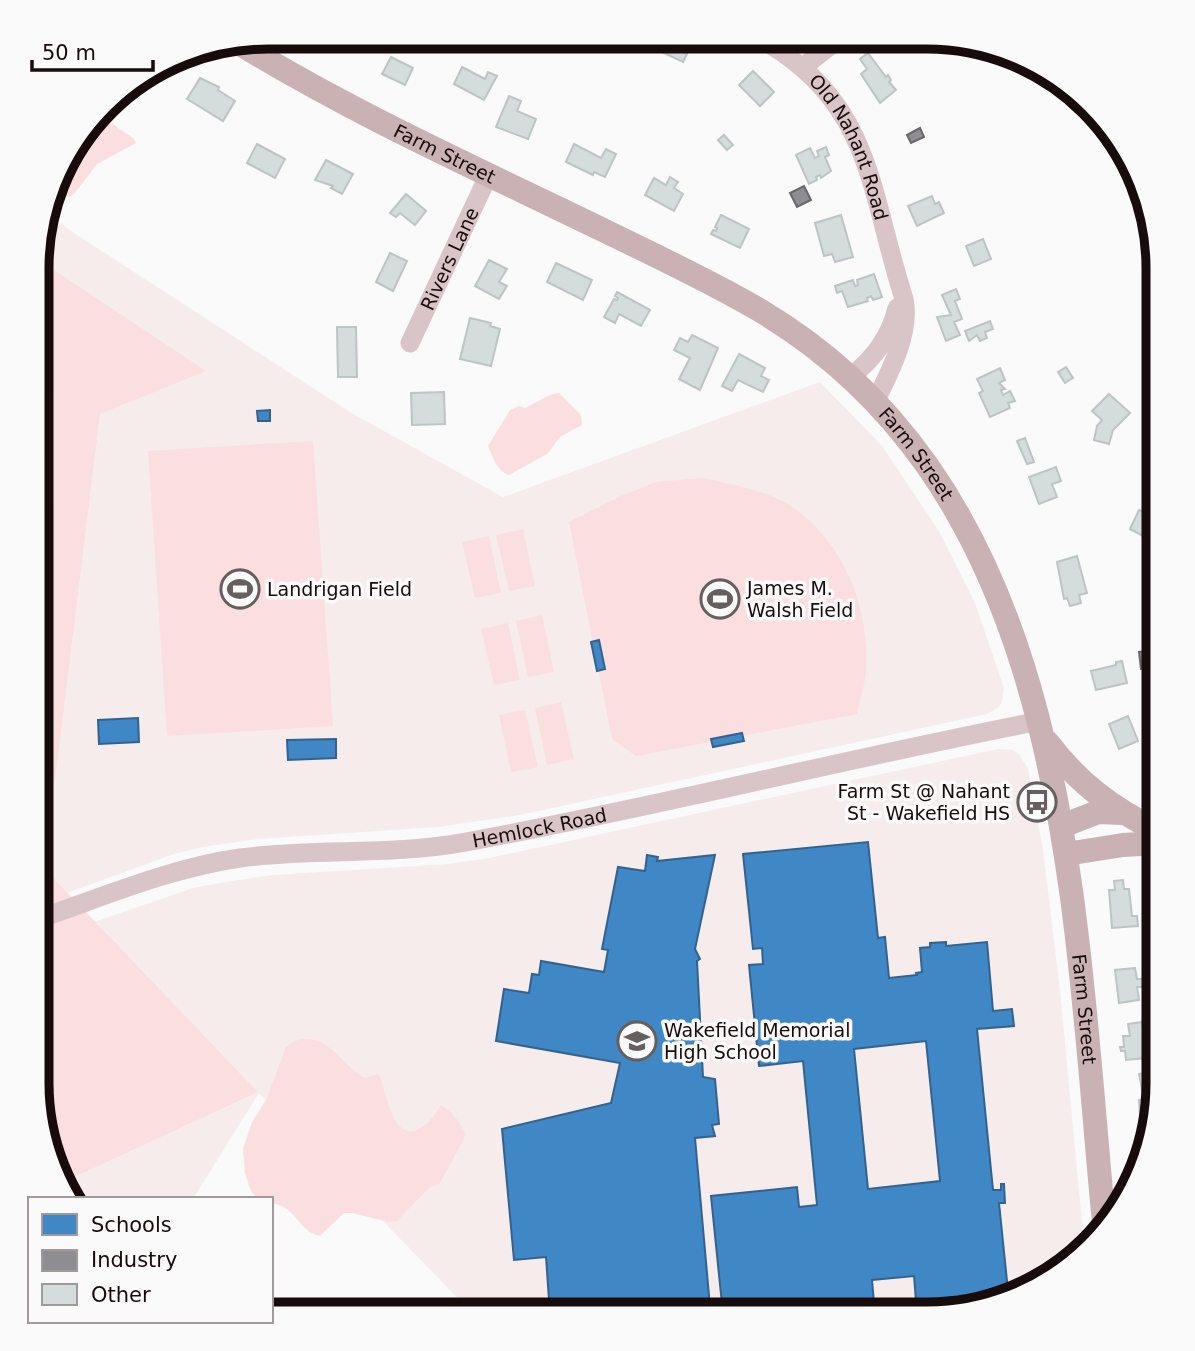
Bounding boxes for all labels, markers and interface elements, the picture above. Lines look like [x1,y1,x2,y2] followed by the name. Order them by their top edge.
[32,28,152,72] scale bar
[42,41,96,65] text: 50 m
[805,69,893,223] street label: Old Nahant Road
[390,119,499,188] street label: Farm Street
[416,204,483,314] street label: Rivers Lane
[875,403,958,504] street label: Farm Street
[219,568,261,610] sports icon: Landrigan Field
[746,577,853,621] place label: James M. Walsh Field
[267,578,412,600] place label: Landrigan Field
[699,578,741,620] sports icon: James M. Walsh Field
[838,780,1010,824] place label: Farm St @ Nahant St - Wakefield HS
[1016,781,1058,823] bus stop icon: Farm St @ Nahant St - Wakefield HS
[470,803,609,852] street label: Hemlock Road
[1068,953,1101,1065] street label: Farm Street
[664,1019,851,1063] place label: Wakefield Memorial High School
[616,1020,658,1062] school or university icon: Wakefield Memorial High School
[28,1197,273,1323] legend
[91,1213,172,1237] text: Schools
[91,1248,177,1272] text: Industry
[91,1283,151,1307] text: Other

